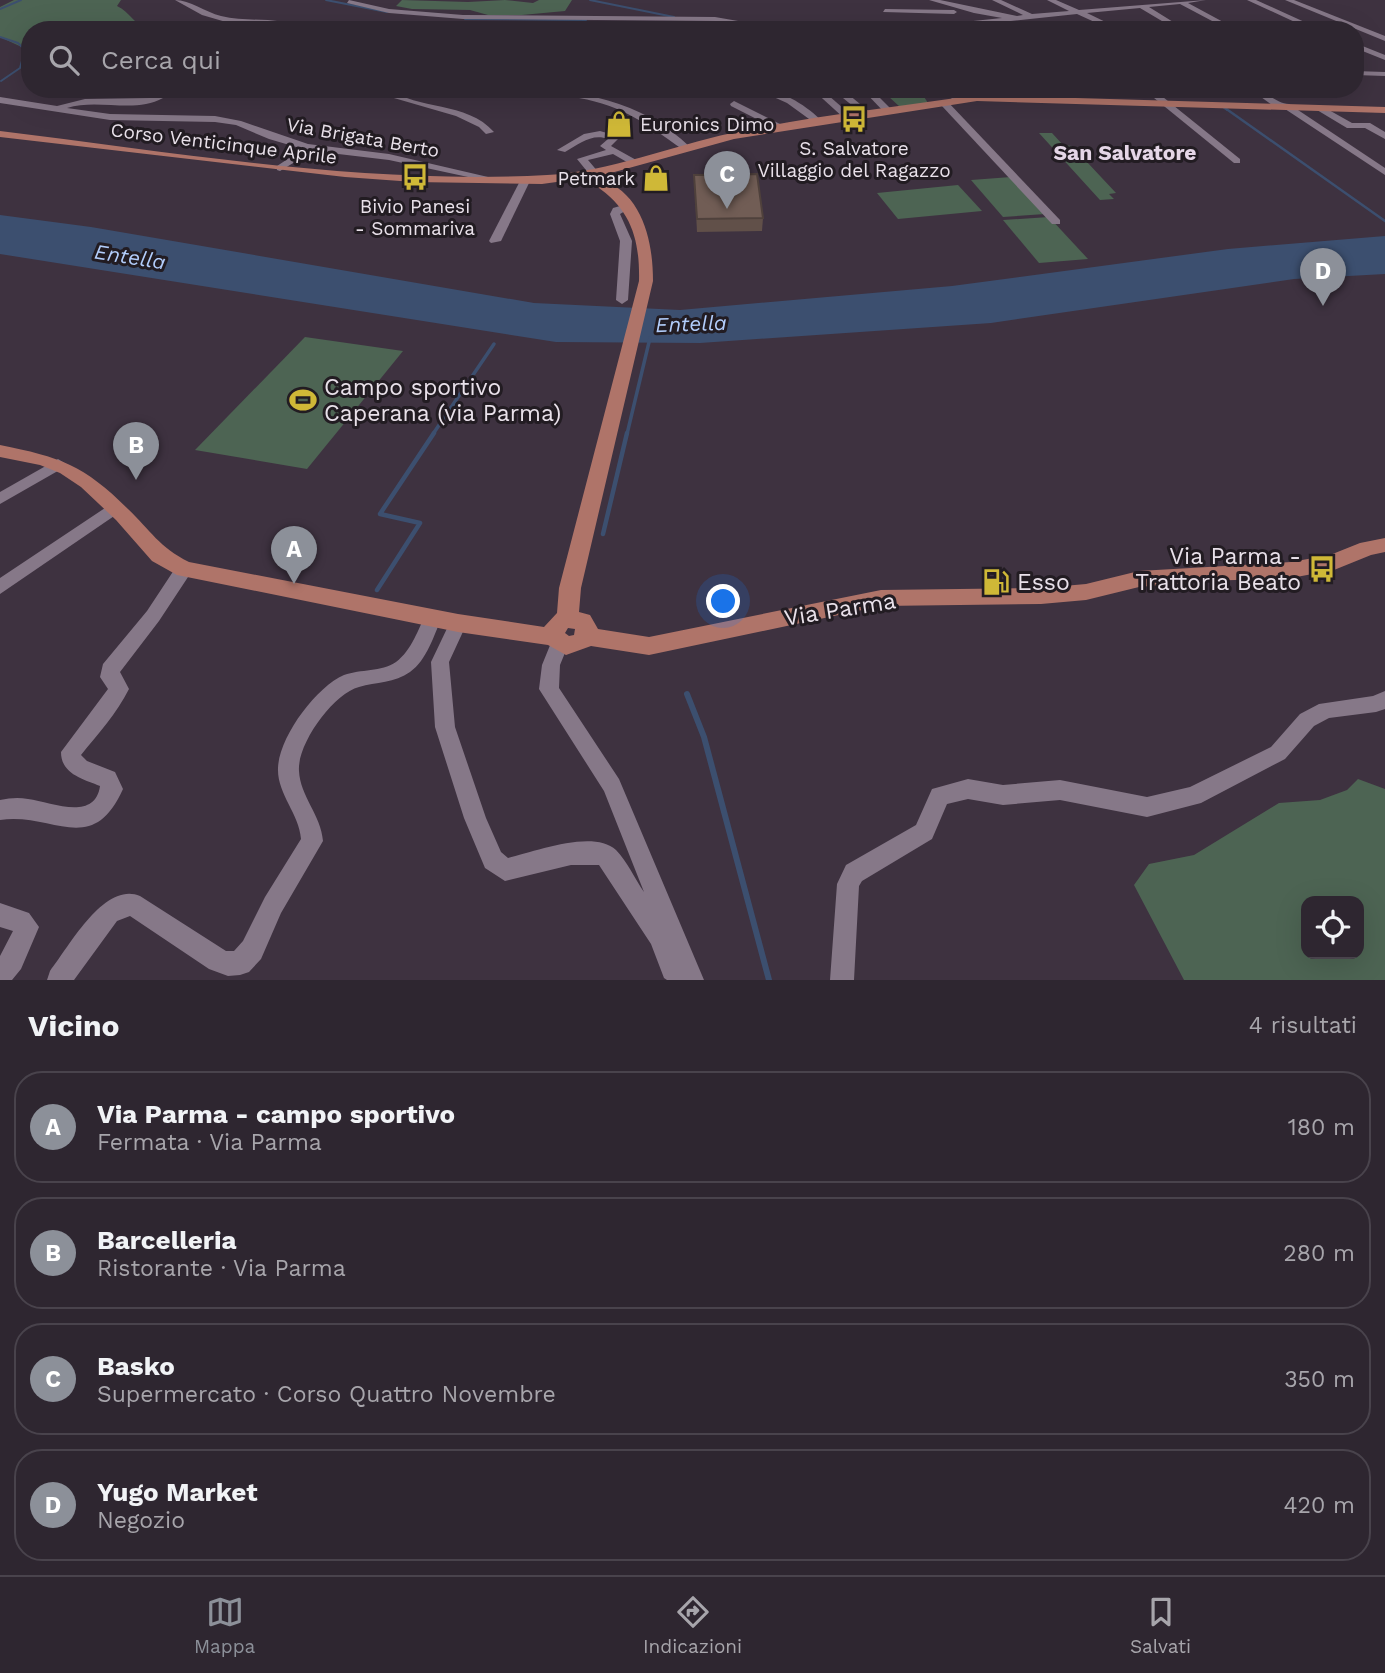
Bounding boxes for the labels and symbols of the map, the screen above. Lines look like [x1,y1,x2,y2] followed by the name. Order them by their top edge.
[839,104,869,134] bus stop icon: S. Salvatore Villaggio del Ragazzo
[604,109,634,139] shop icon: Euronics Dimo
[285,113,441,162] street label: Via Brigata Berto
[640,113,775,136] place label: Euronics Dimo
[109,118,338,169] street label: Corso Venticinque Aprile
[757,137,951,182] place label: S. Salvatore Villaggio del Ragazzo
[1054,140,1196,165] district label: San Salvatore
[704,151,750,209] pin: C
[400,162,430,192] bus stop icon: Bivio Panesi - Sommariva
[641,163,671,193] shop icon: Petmark
[558,167,635,190] place label: Petmark
[355,195,475,240] place label: Bivio Panesi - Sommariva
[93,239,167,274] water label: Entella
[1300,248,1346,306] pin: D
[655,310,727,337] water label: Entella
[324,374,561,427] place label: Campo sportivo Caperana (via Parma)
[288,385,318,415] sports icon: Campo sportivo Caperana (via Parma)
[113,422,159,480] pin: B
[271,526,317,584] pin: A
[1135,543,1301,596] place label: Via Parma - Trattoria Beato
[1307,554,1337,584] bus stop icon: Via Parma - Trattoria Beato
[981,567,1011,597] fuel station icon: Esso
[1017,569,1070,596] place label: Esso
[706,584,740,618] your location
[782,587,898,632] street label: Via Parma

